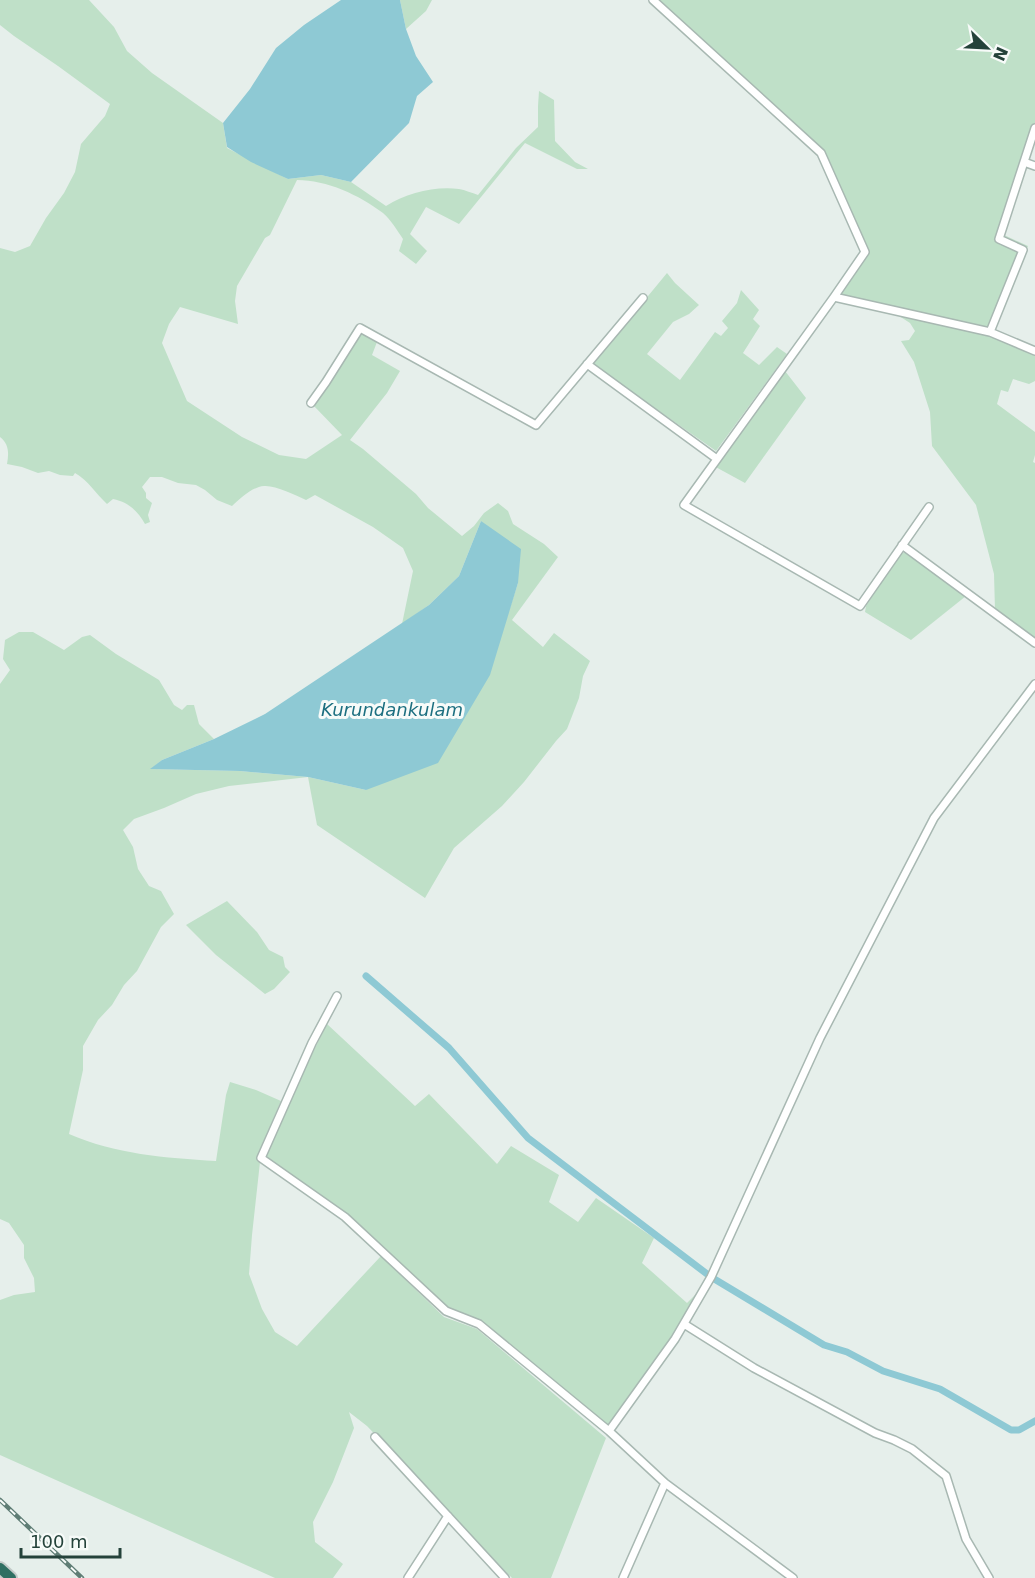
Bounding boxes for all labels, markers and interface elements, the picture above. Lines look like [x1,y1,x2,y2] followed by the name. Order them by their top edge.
[957,18,1017,78] north arrow
[989,44,1012,64] text: N
[321,699,463,720] water label: Kurundankulam
[21,1521,120,1559] scale bar
[30,1531,88,1552] text: 100 m

